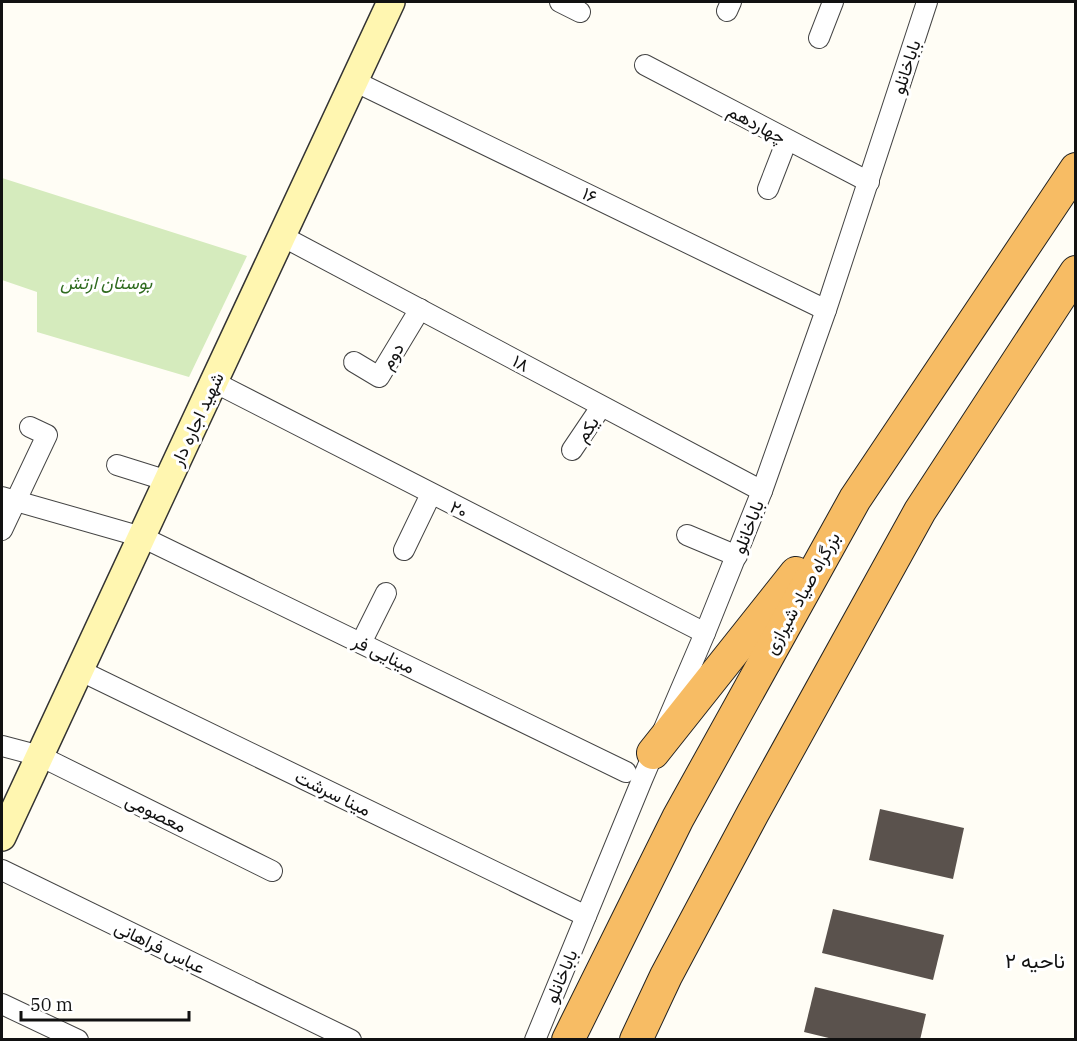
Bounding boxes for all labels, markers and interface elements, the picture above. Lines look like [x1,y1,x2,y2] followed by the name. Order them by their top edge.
[886,37,926,97] street label: باباخانلو
[723,99,790,150] street label: چهاردهم
[579,182,602,208] street label: ۱۶
[60,271,153,294] park label: بوستان ارتش
[375,338,410,374] street label: دوم
[509,349,533,377] street label: ۱۸
[165,369,229,470] street label: شهید اجاره دار
[570,412,605,447] street label: یکم
[446,495,472,523] street label: ۲۰
[727,497,769,557] street label: باباخانلو
[759,528,845,658] street label: بزرگراه صیاد شیرازی
[348,629,419,679] street label: مینایی فر
[291,765,375,821] street label: مینا سرشت
[122,788,190,838] street label: معصومی
[111,915,209,979] street label: عباس فراهانی
[540,946,582,1006] street label: باباخانلو
[1005,946,1065,974] district label: ناحیه ۲
[21,984,189,1022] scale bar
[30,993,73,1016] text: 50 m

